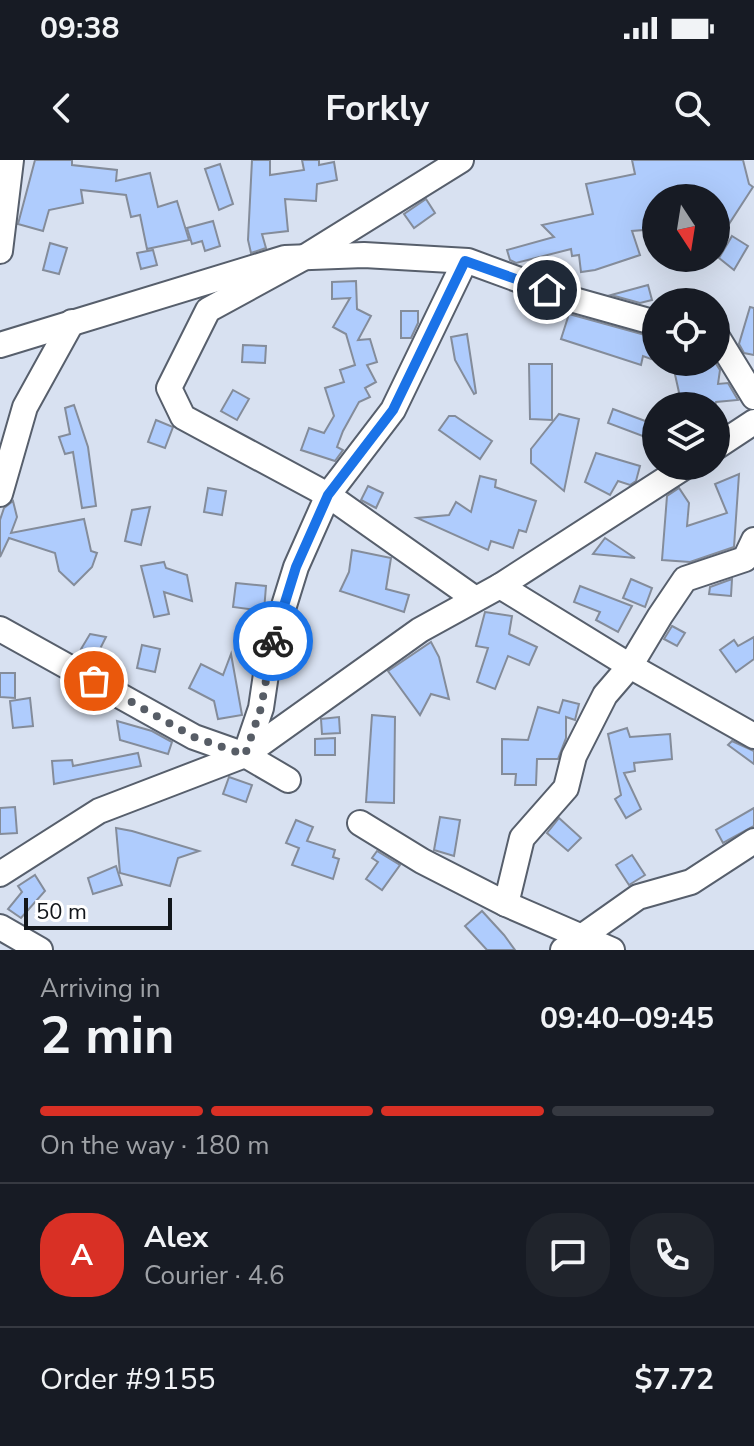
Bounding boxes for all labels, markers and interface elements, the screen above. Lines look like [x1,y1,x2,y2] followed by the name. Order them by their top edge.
[40,8,119,49] text: 09:38
[325,84,429,133] text: Forkly
[40,86,84,130] icon: back
[670,86,714,130] icon: search
[642,184,730,272] north arrow
[642,184,730,480] map controls
[513,256,581,324] pin
[525,268,569,312] icon: home
[642,288,730,376] button: locate
[642,392,730,480] button: layers
[233,601,313,681] courier
[251,619,295,663] icon: bike
[60,647,128,715] pin
[72,659,116,703] icon: bag
[24,894,172,930] scale bar
[36,897,87,927] text: 50 m
[40,971,161,1006] text: Arriving in
[540,998,714,1039] text: 09:40–09:45
[40,1000,175,1071] text: 2 min
[40,1128,269,1163] text: On the way · 180 m
[526,1213,610,1297] button: chat
[630,1213,714,1297] button: phone
[144,1217,208,1258] text: Alex
[71,1235,93,1276] text: A
[144,1258,285,1293] text: Courier · 4.6
[40,1359,215,1400] text: Order #9155
[635,1359,714,1400] text: $7.72

